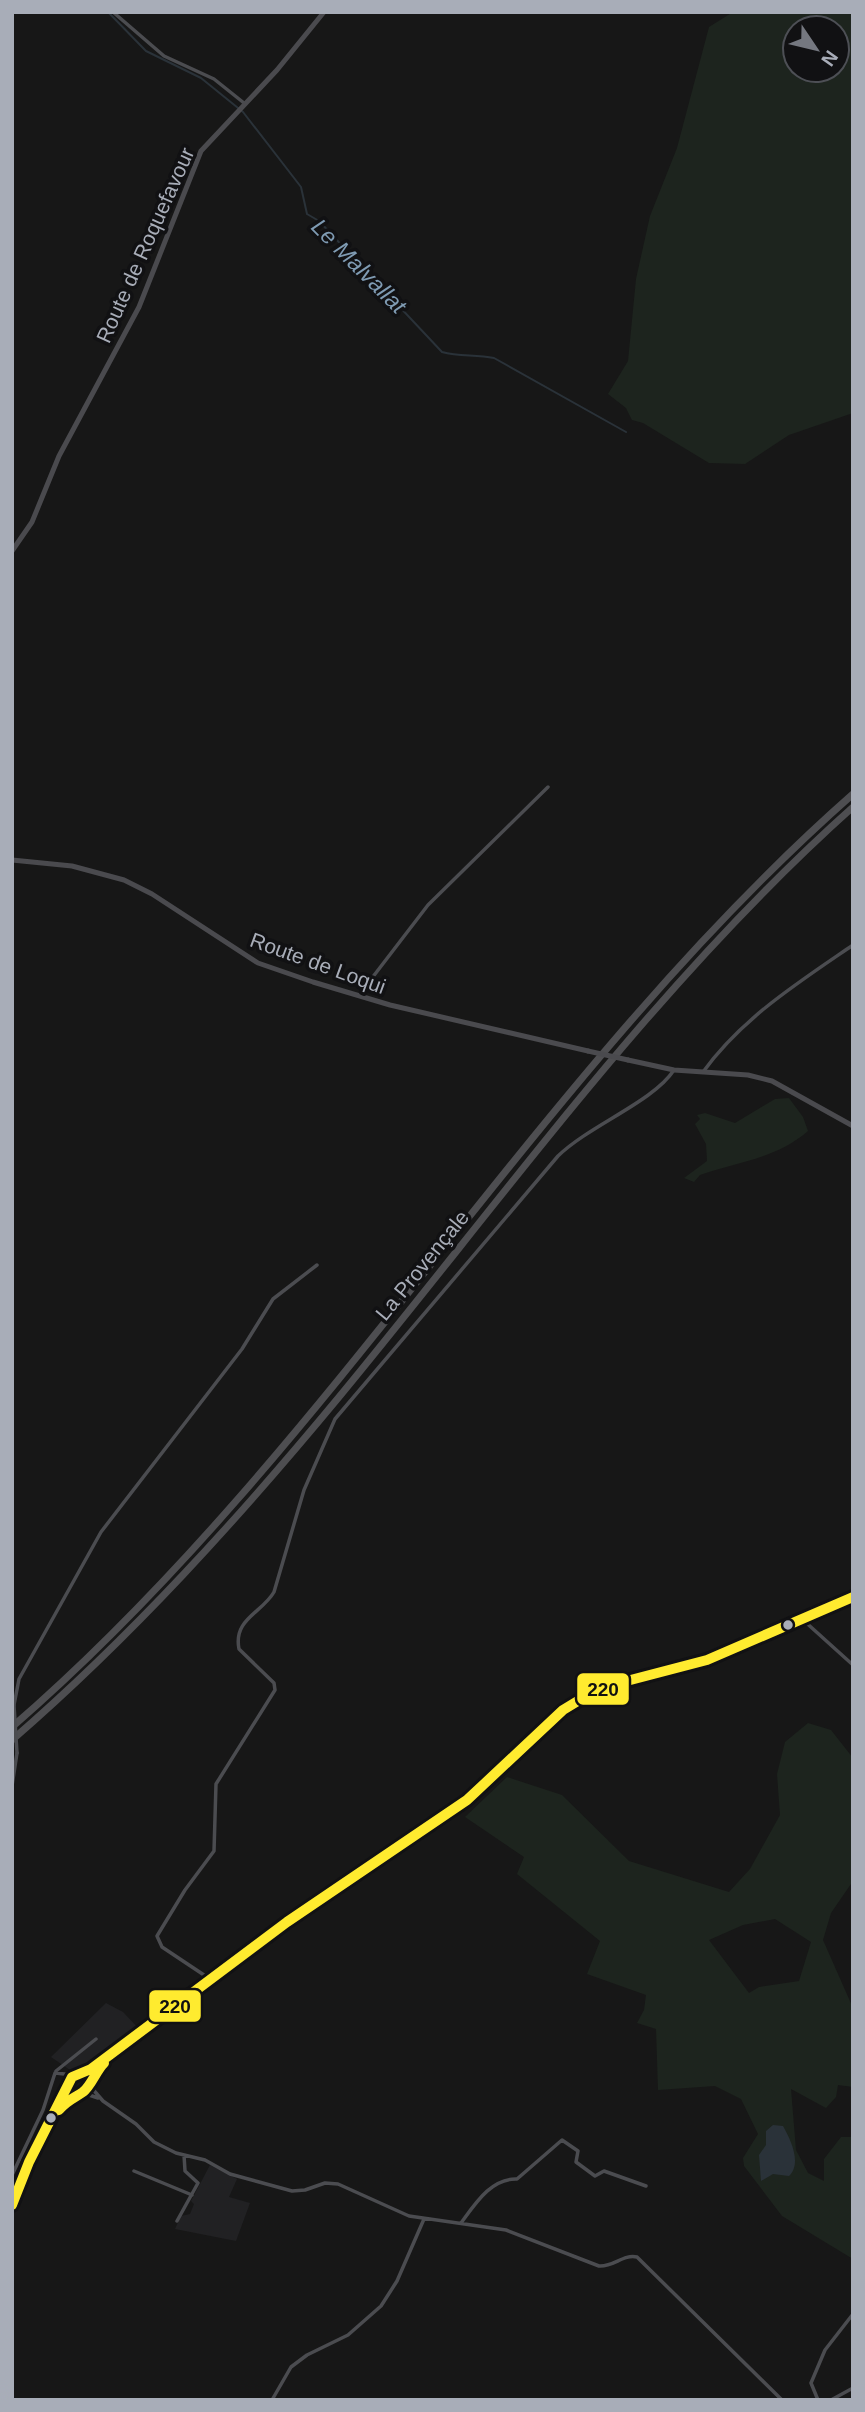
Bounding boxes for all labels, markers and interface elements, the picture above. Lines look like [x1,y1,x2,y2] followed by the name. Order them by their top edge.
[781,14,851,84] north arrow
[817,47,842,70] text: N
[92,144,198,346] street label: Route de Roquefavour
[306,213,413,320] water label: Le Malvallat
[247,928,389,998] street label: Route de Loqui
[371,1206,473,1324] street label: La Provençale
[781,1618,795,1632] unlabelled marker
[576,1672,630,1706] line badge: 220
[587,1679,619,1700] text: 220
[148,1989,202,2023] line badge: 220
[159,1996,191,2017] text: 220
[44,2111,58,2125] unlabelled marker

